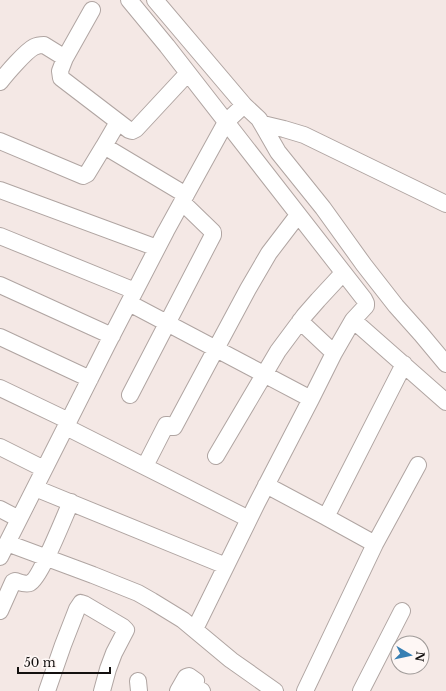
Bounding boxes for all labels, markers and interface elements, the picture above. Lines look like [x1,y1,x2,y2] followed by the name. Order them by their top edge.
[390,635,430,675] north arrow
[18,649,110,675] scale bar
[412,650,428,663] text: N
[24,655,56,670] text: 50 m

